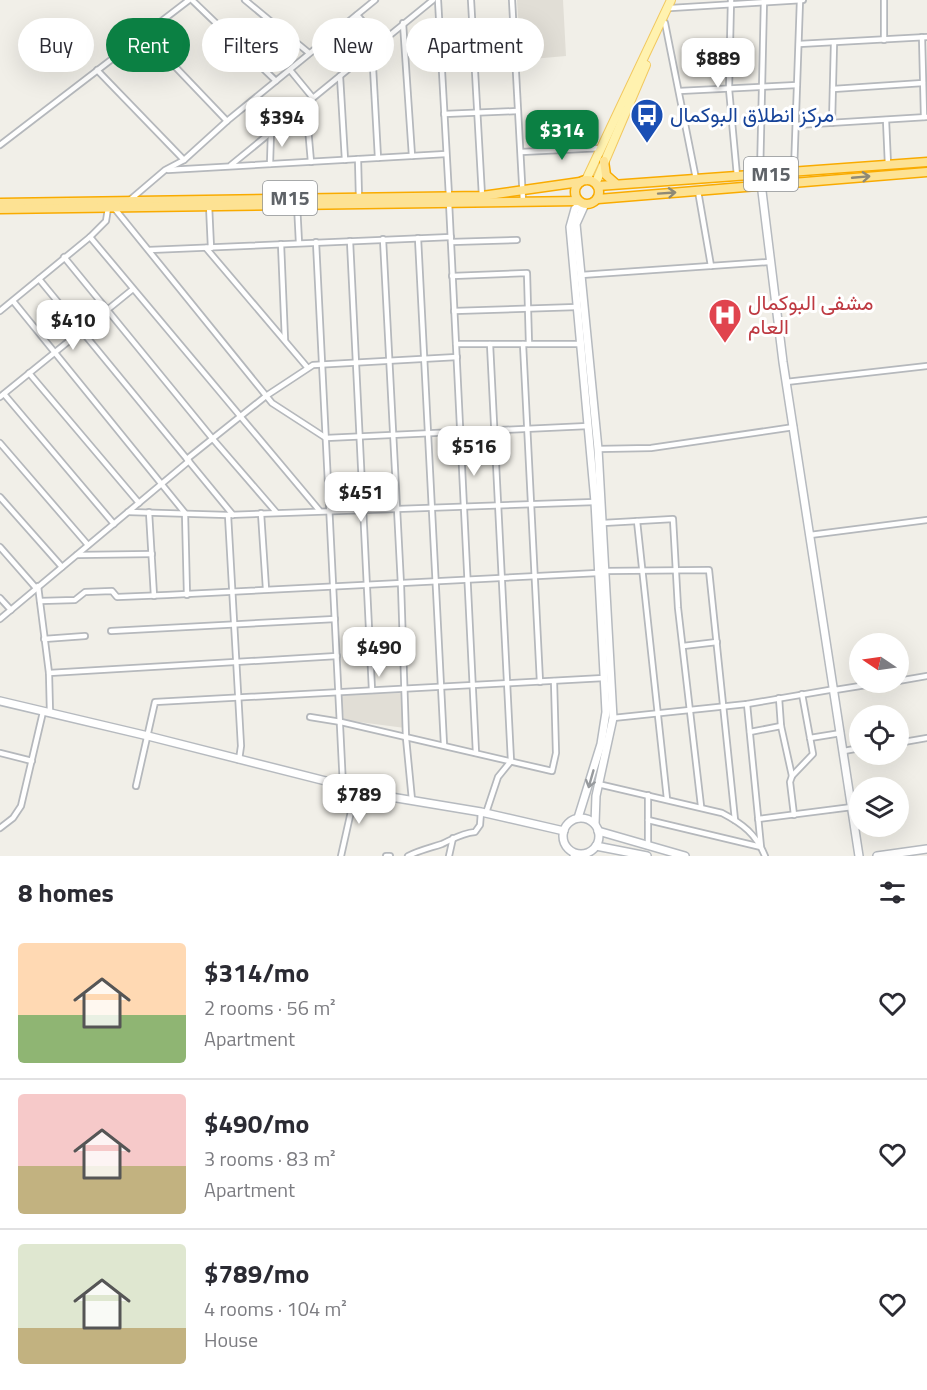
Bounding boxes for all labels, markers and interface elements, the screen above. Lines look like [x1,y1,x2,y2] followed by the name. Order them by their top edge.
[18,18,94,72] chip: Buy
[106,18,190,72] chip: Rent
[202,18,300,72] chip: Filters
[312,18,394,72] chip: New
[406,18,544,72] chip: Apartment
[682,38,754,89] pin: $889
[696,42,740,73] text: $889
[246,97,318,148] pin: $394
[629,97,665,144] bus stop icon: مركز انطلاق البوكمال
[670,98,834,130] place label: مركز انطلاق البوكمال
[260,101,304,132] text: $394
[526,110,598,161] pin: $314
[540,114,584,145] text: $314
[744,157,798,191] road number: M15
[851,171,871,182] one-way arrow
[263,181,317,215] road number: M15
[656,187,676,198] one-way arrow
[748,286,873,342] place label: مشفى البوكمال العام
[707,297,743,344] hospital icon: مشفى البوكمال العام
[37,300,109,351] pin: $410
[51,304,95,335] text: $410
[438,426,510,477] pin: $516
[452,430,496,461] text: $516
[325,472,397,523] pin: $451
[339,476,383,507] text: $451
[343,627,415,678] pin: $490
[357,631,401,662] text: $490
[849,633,909,693] north arrow
[849,633,909,837] map controls
[849,705,909,765] button: locate
[584,769,596,788] one-way arrow
[323,774,395,825] pin: $789
[849,777,909,837] button: layers
[337,778,381,809] text: $789
[18,873,114,912] text: 8 homes
[876,876,909,909] icon: filters
[204,953,309,992] text: $314/mo
[66,967,138,1039] icon: home
[876,987,909,1020] icon: heart
[204,992,336,1023] text: 2 rooms · 56 m²
[204,1023,295,1054] text: Apartment
[204,1104,309,1143] text: $490/mo
[66,1118,138,1190] icon: home
[876,1138,909,1171] icon: heart
[204,1143,336,1174] text: 3 rooms · 83 m²
[204,1174,295,1205] text: Apartment
[204,1254,309,1293] text: $789/mo
[66,1268,138,1340] icon: home
[876,1288,909,1321] icon: heart
[204,1293,347,1324] text: 4 rooms · 104 m²
[204,1324,258,1355] text: House

